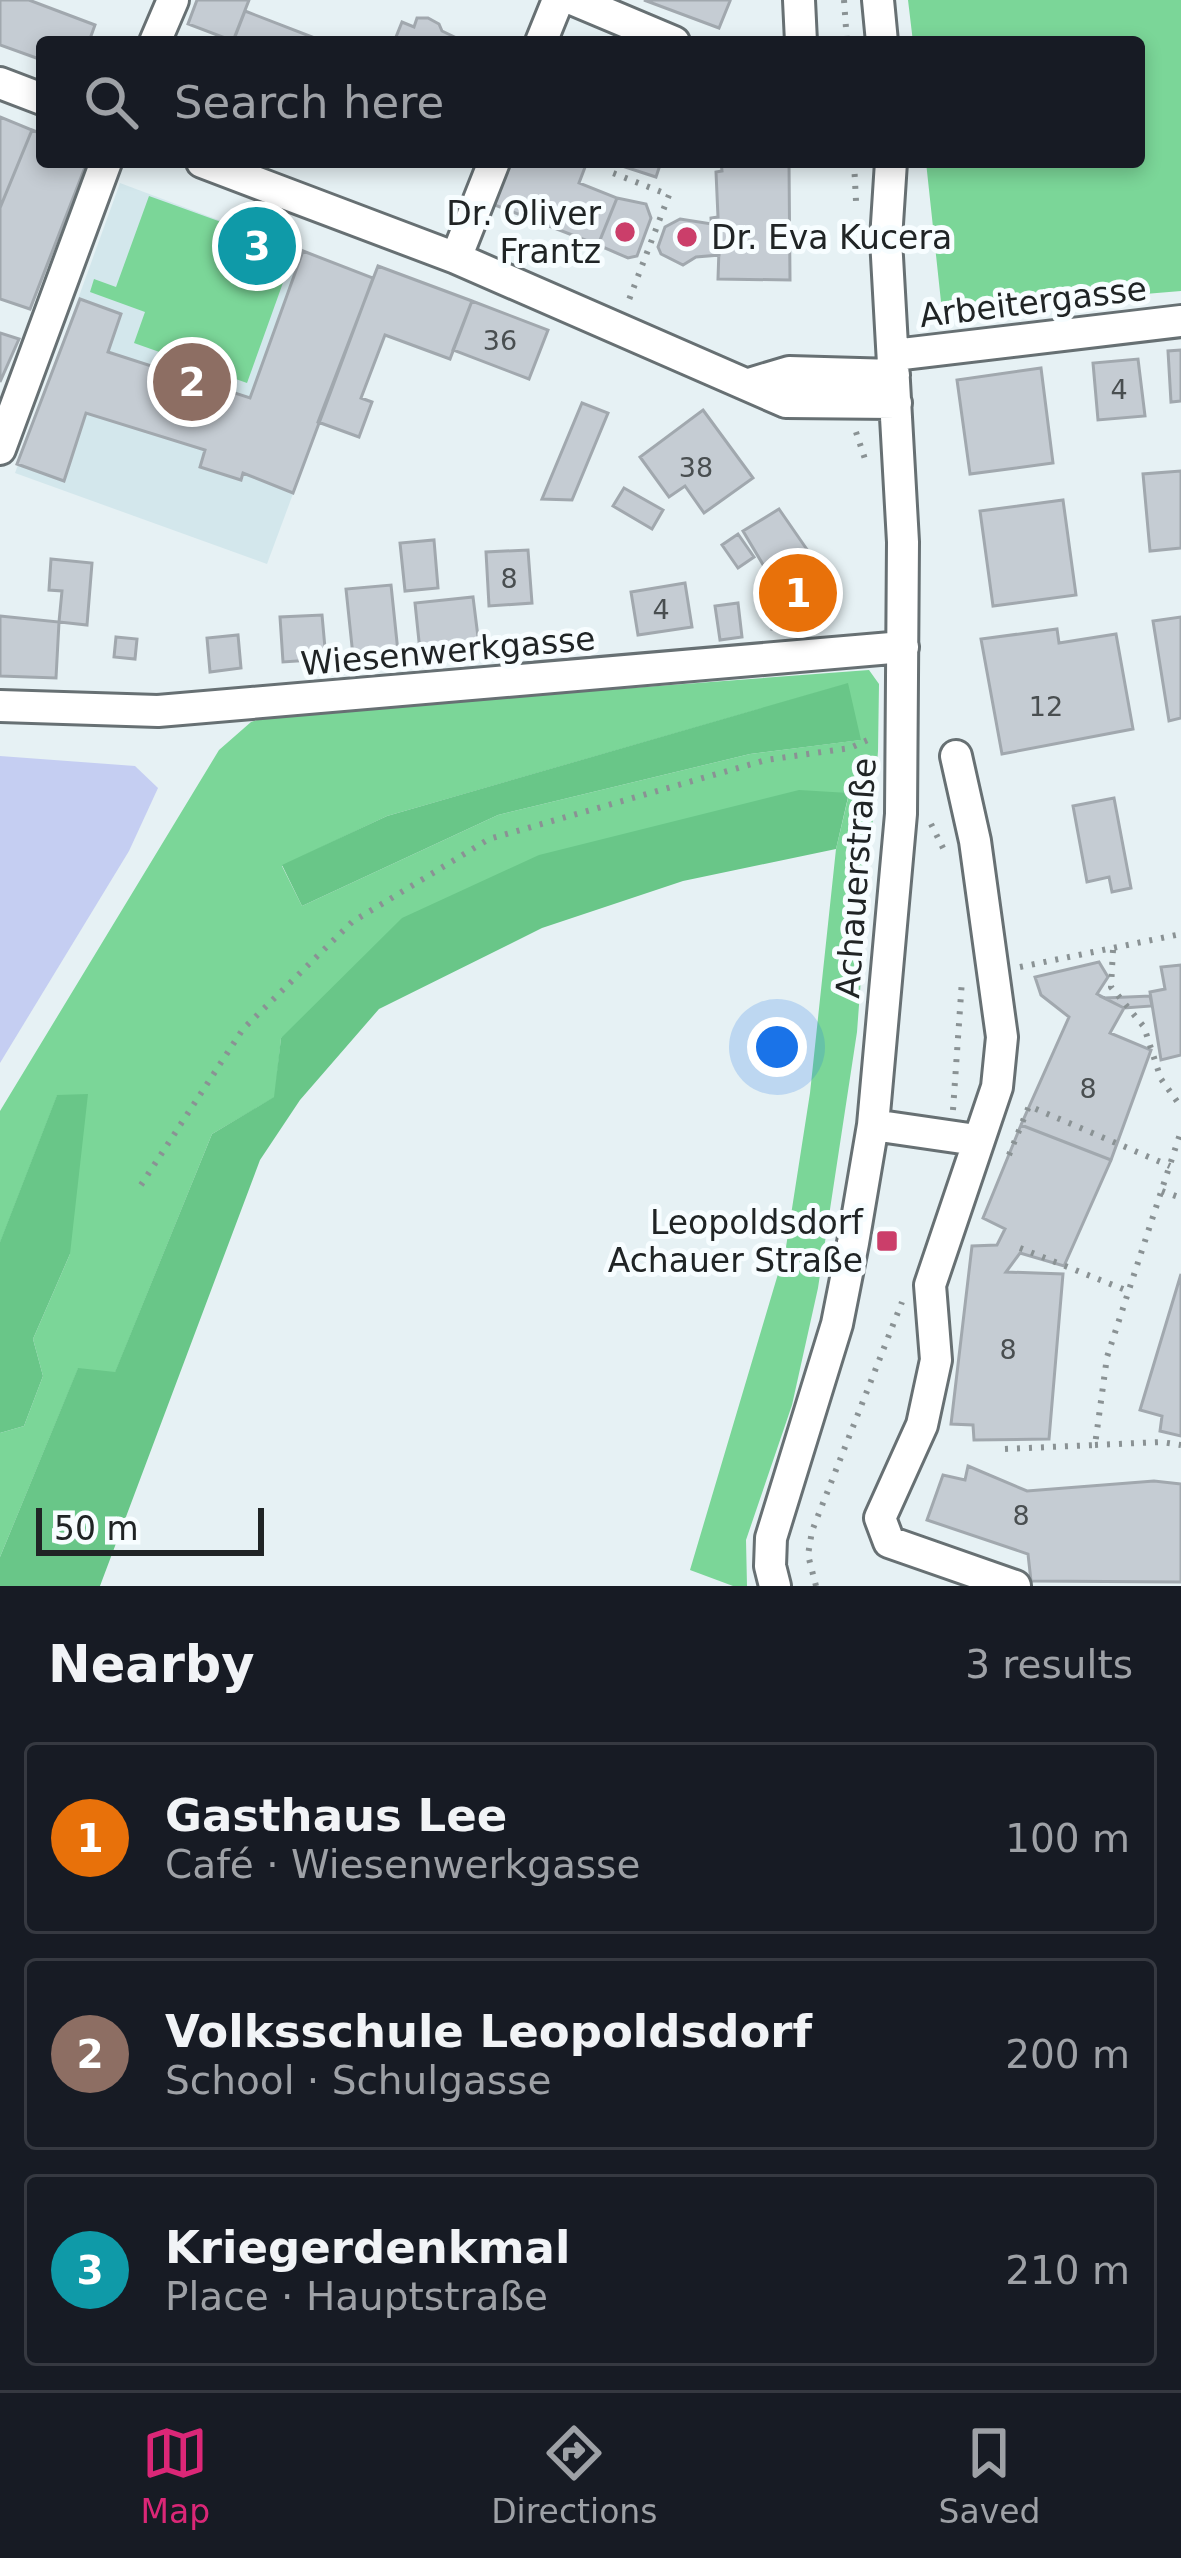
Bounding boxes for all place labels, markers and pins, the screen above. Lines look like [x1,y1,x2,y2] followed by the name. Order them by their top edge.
[446,194,601,271] place label: Dr. Oliver Frantz
[218,201,296,291] pin: 3
[711,218,952,257] place label: Dr. Eva Kucera
[612,219,638,245] marker: Dr. Oliver Frantz
[674,224,700,250] marker: Dr. Eva Kucera
[153,337,231,427] pin: 2
[759,548,837,638] pin: 1
[608,1203,864,1280] place label: Leopoldsdorf Achauer Straße
[874,1228,900,1254] marker: Leopoldsdorf Achauer Straße

